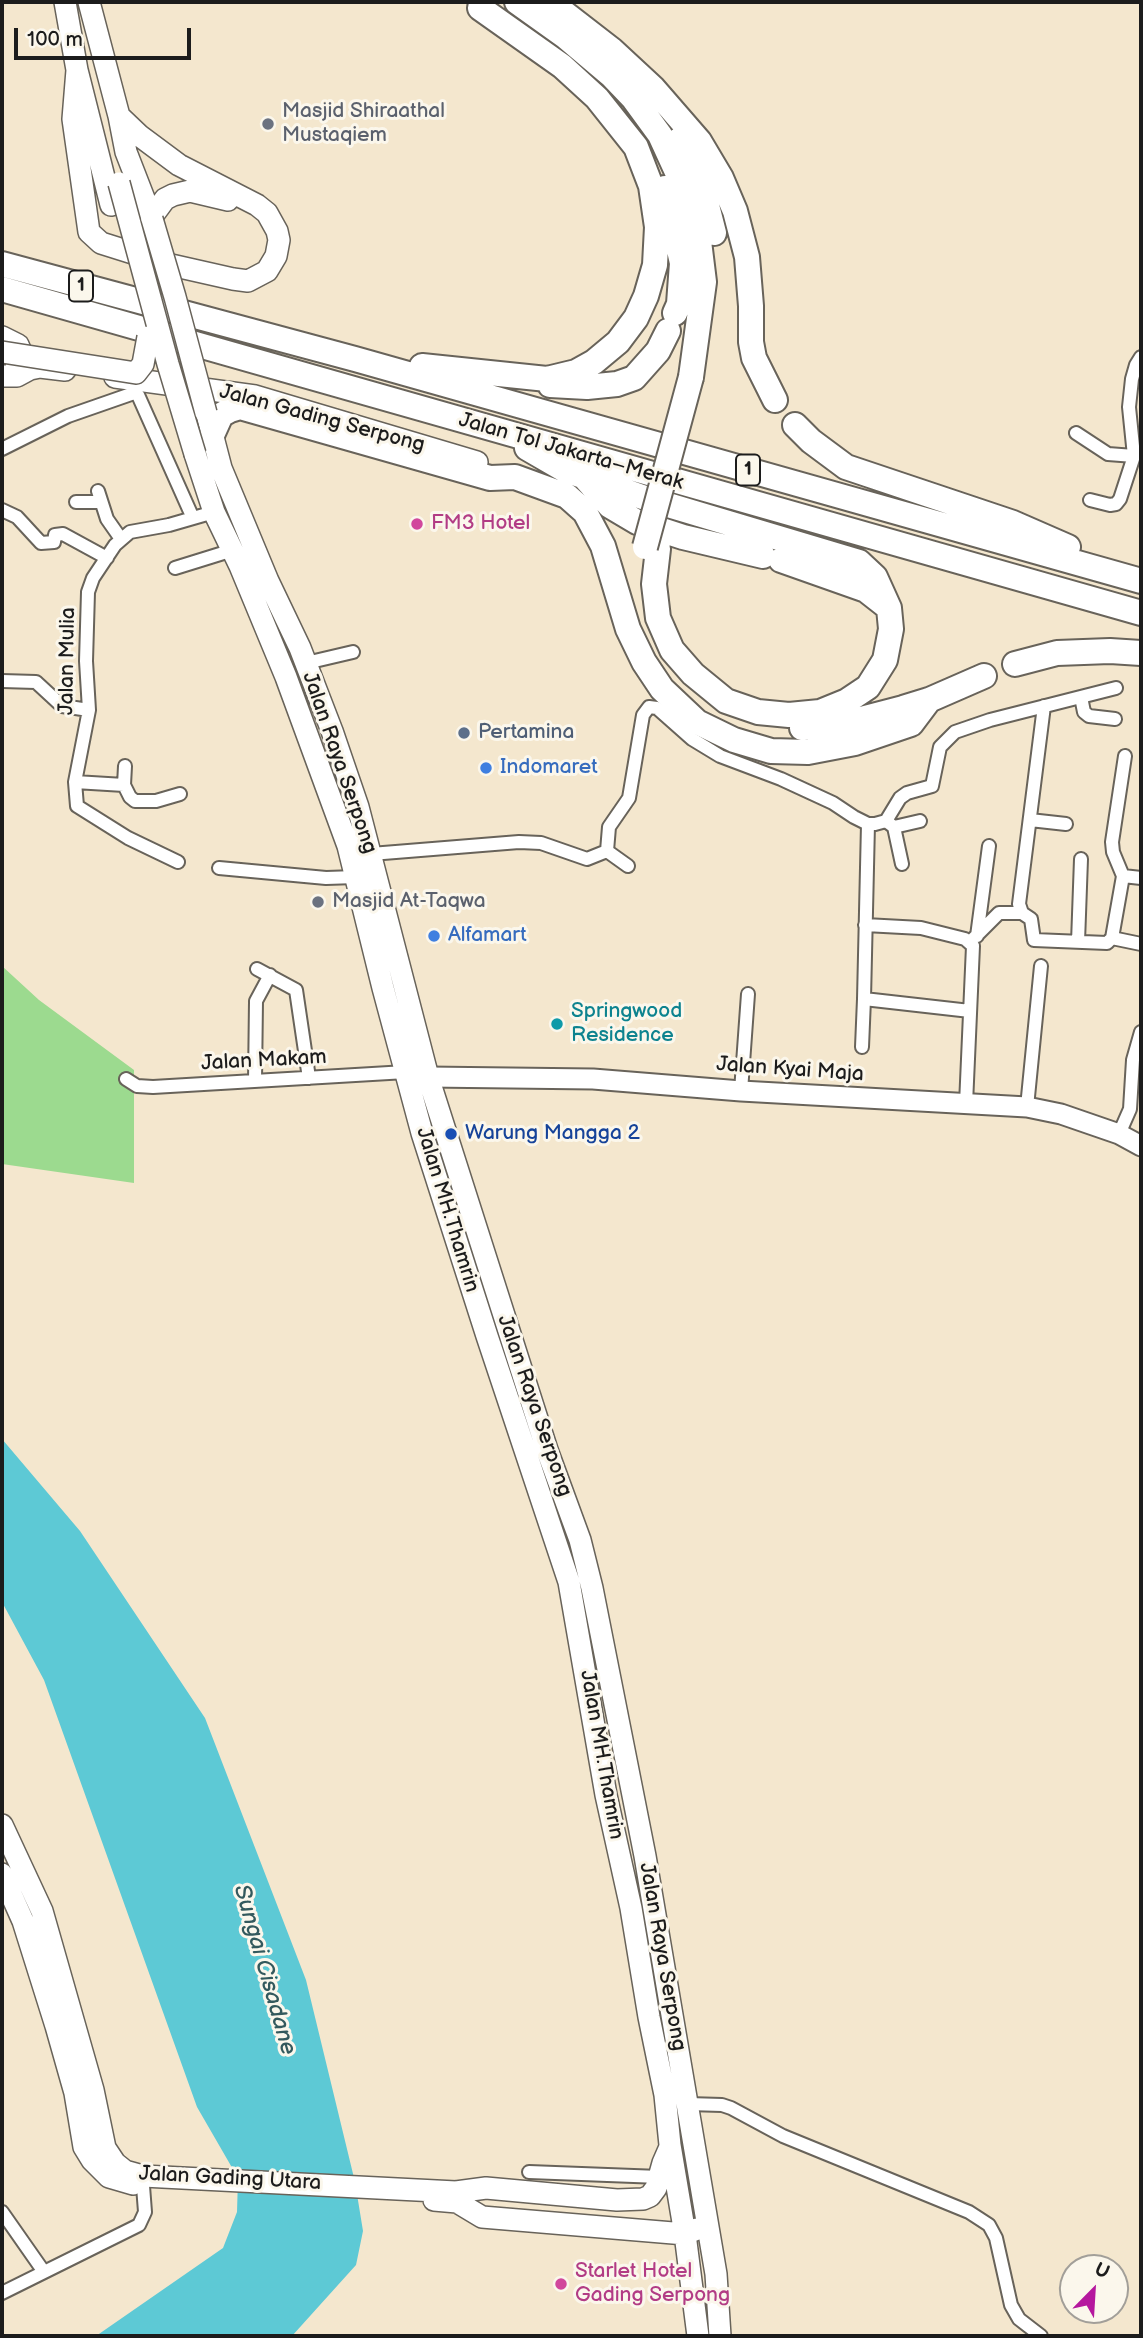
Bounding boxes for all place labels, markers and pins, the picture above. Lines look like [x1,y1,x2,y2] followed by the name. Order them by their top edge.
[282,99,445,149] place label: Masjid Shiraathal Mustaqiem
[260,116,276,132] marker: Masjid Shiraathal Mustaqiem
[431,511,530,537] place label: FM3 Hotel
[409,516,425,532] marker: FM3 Hotel
[478,720,574,746] place label: Pertamina
[456,725,472,741] marker: Pertamina
[500,755,598,781] place label: Indomaret
[478,760,494,776] marker: Indomaret
[332,889,486,915] place label: Masjid At-Taqwa
[310,894,326,910] marker: Masjid At-Taqwa
[448,923,527,949] place label: Alfamart
[426,928,442,944] marker: Alfamart
[571,999,682,1049] place label: Springwood Residence
[549,1016,565,1032] marker: Springwood Residence
[465,1121,640,1147] place label: Warung Mangga 2
[443,1126,459,1142] marker: Warung Mangga 2
[575,2259,730,2309] place label: Starlet Hotel Gading Serpong
[553,2276,569,2292] marker: Starlet Hotel Gading Serpong

